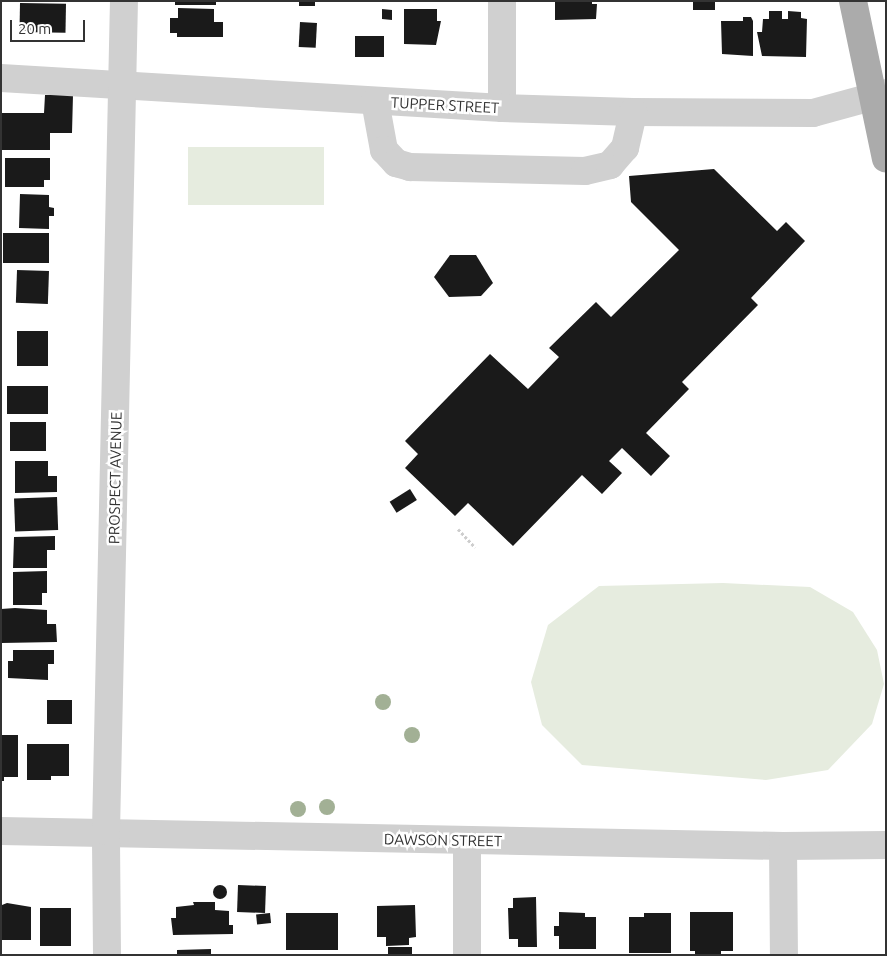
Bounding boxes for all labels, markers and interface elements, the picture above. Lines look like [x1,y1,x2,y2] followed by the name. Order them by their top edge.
[12,10,88,42] scale bar
[18,20,51,37] text: 20 m
[390,93,500,117] street label: TUPPER STREET
[105,412,125,544] street label: PROSPECT AVENUE
[384,830,502,850] street label: DAWSON STREET

